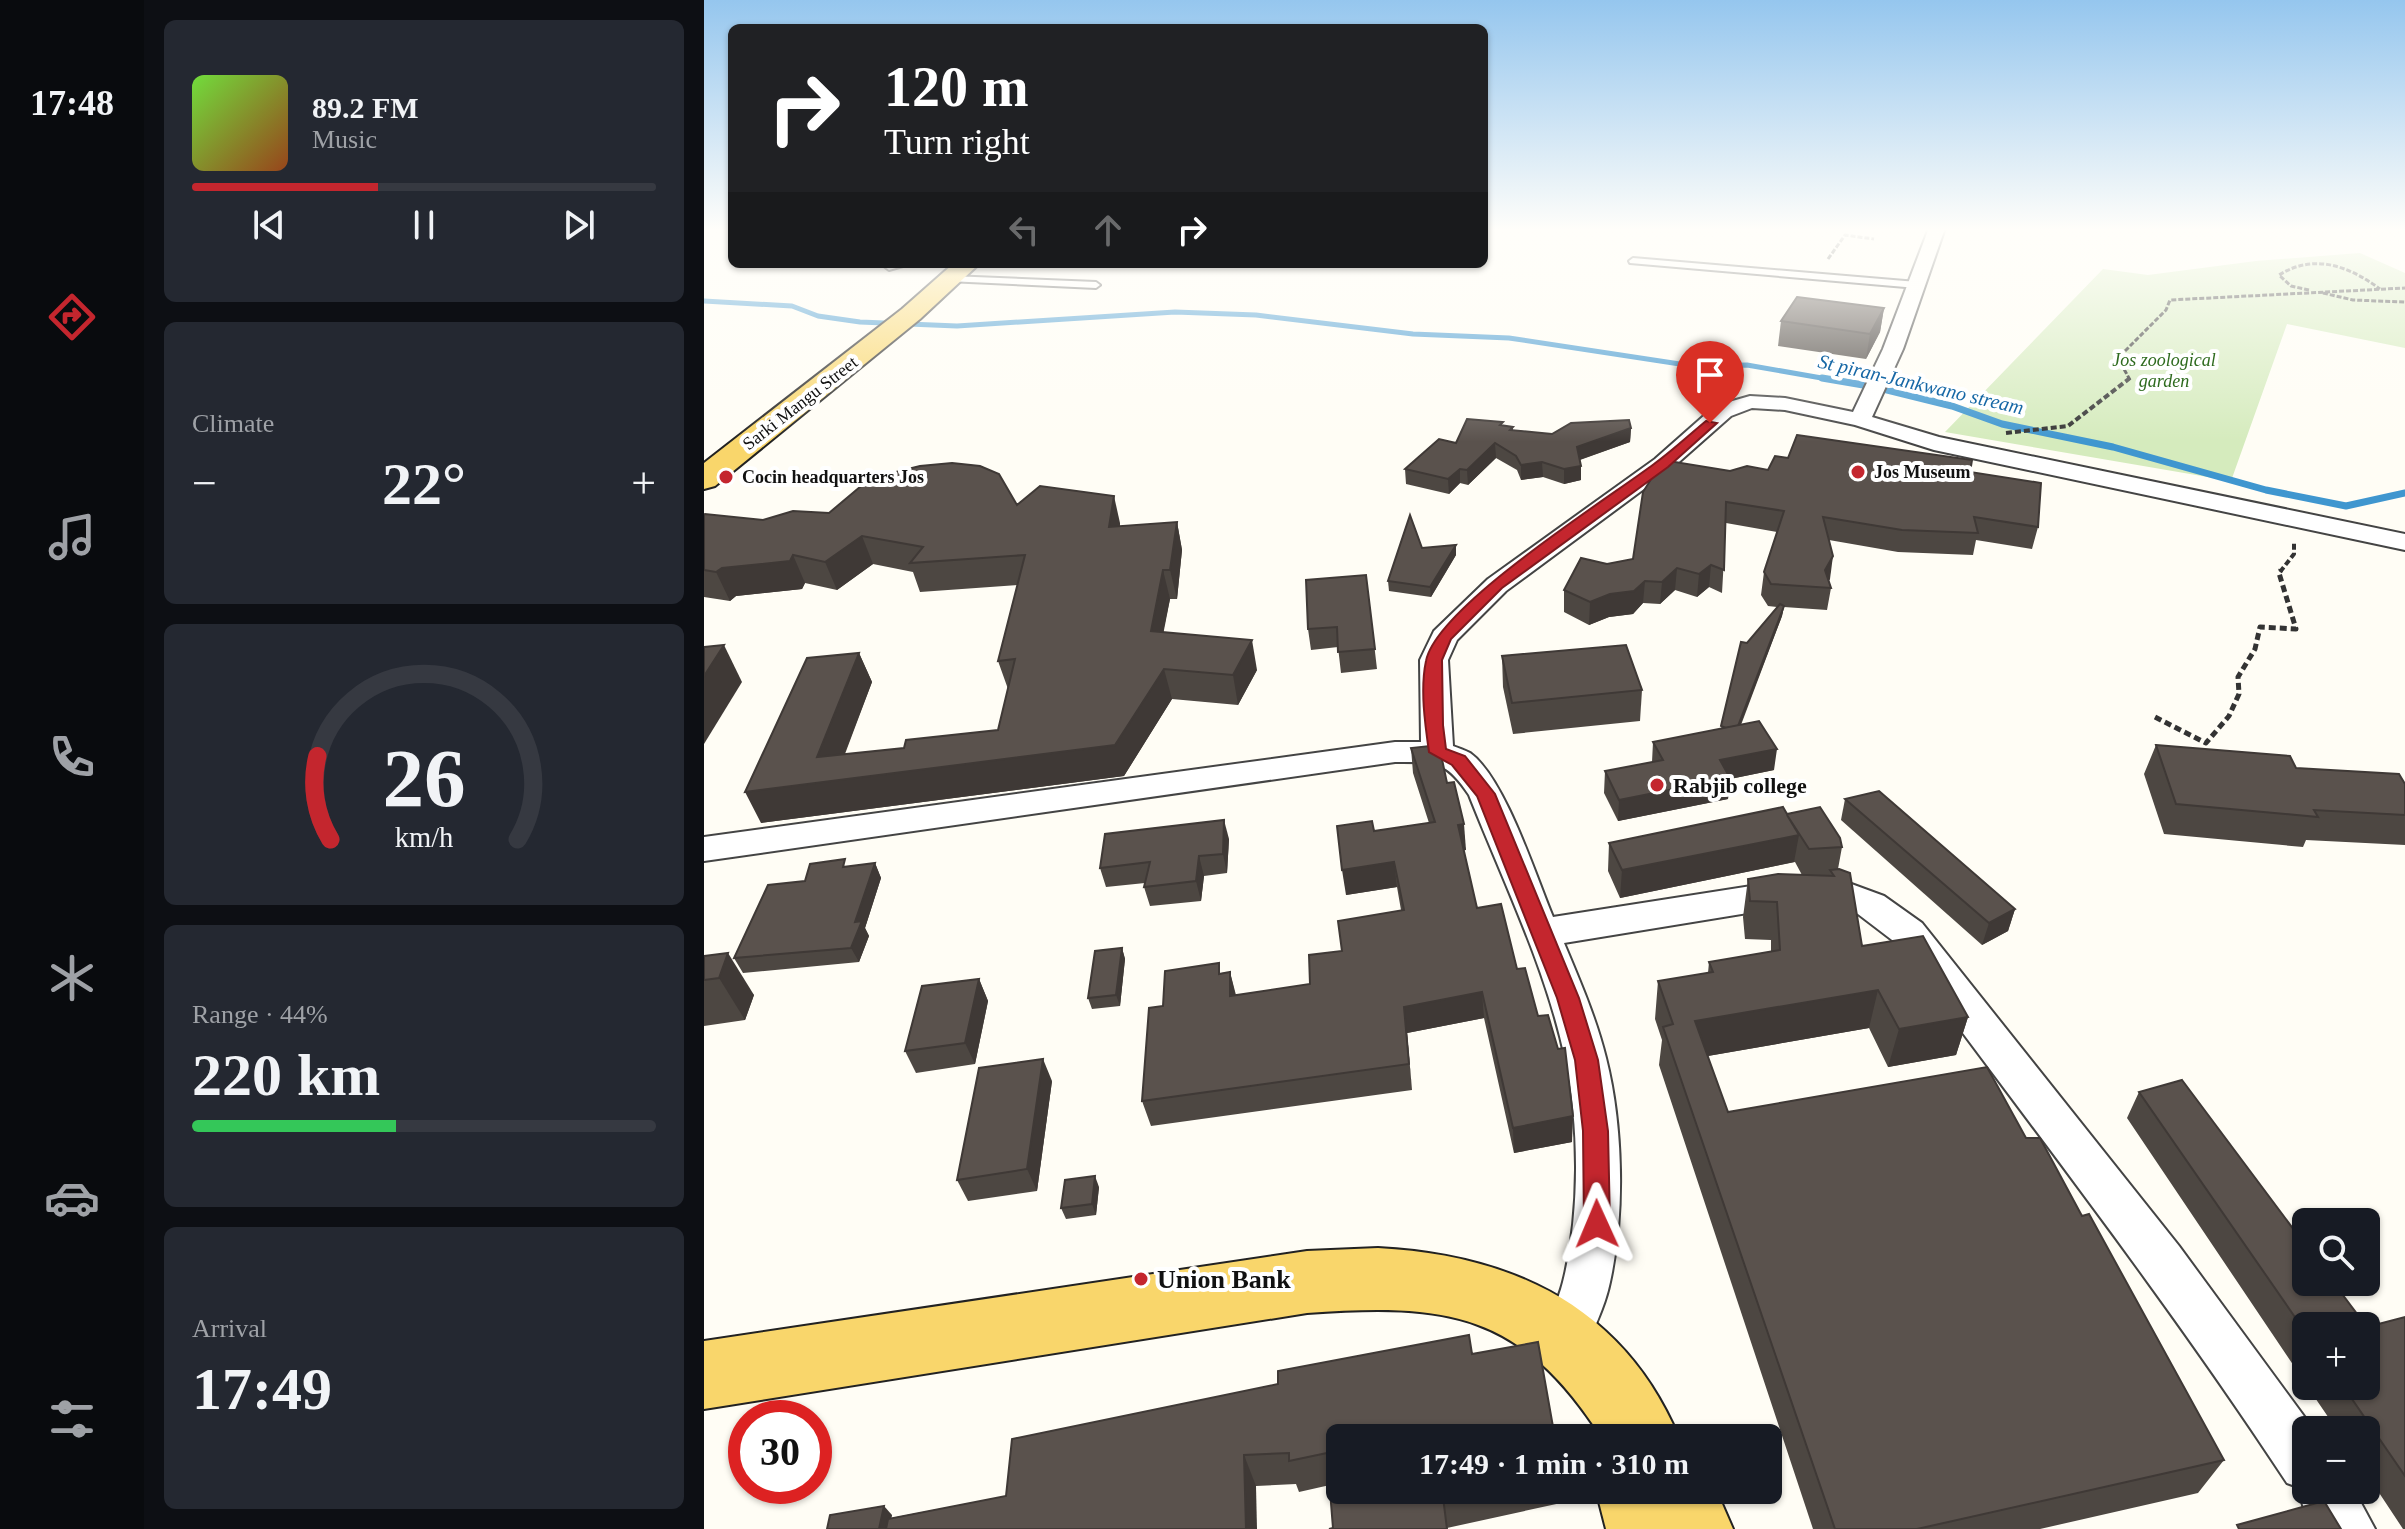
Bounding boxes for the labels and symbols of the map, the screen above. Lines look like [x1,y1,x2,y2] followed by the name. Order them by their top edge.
[1676,341,1744,423] pin
[1816,350,2026,419] water label: St piran-Jankwano stream
[2112,350,2216,391] park label: Jos zoological garden
[739,352,861,454] street label: Sarki Mangu Street
[1874,462,1971,482] place label: Jos Museum
[1849,463,1867,481] marker: Jos Museum
[742,467,924,487] place label: Cocin headquarters Jos
[717,468,735,486] marker: Cocin headquarters Jos
[1673,773,1807,798] place label: Rabjib college
[1648,776,1666,794] marker: Rabjib college
[1555,1182,1639,1266] position arrow
[1157,1265,1291,1294] place label: Union Bank
[1132,1270,1150,1288] marker: Union Bank
[728,1400,832,1504] speed limit sign: 30

